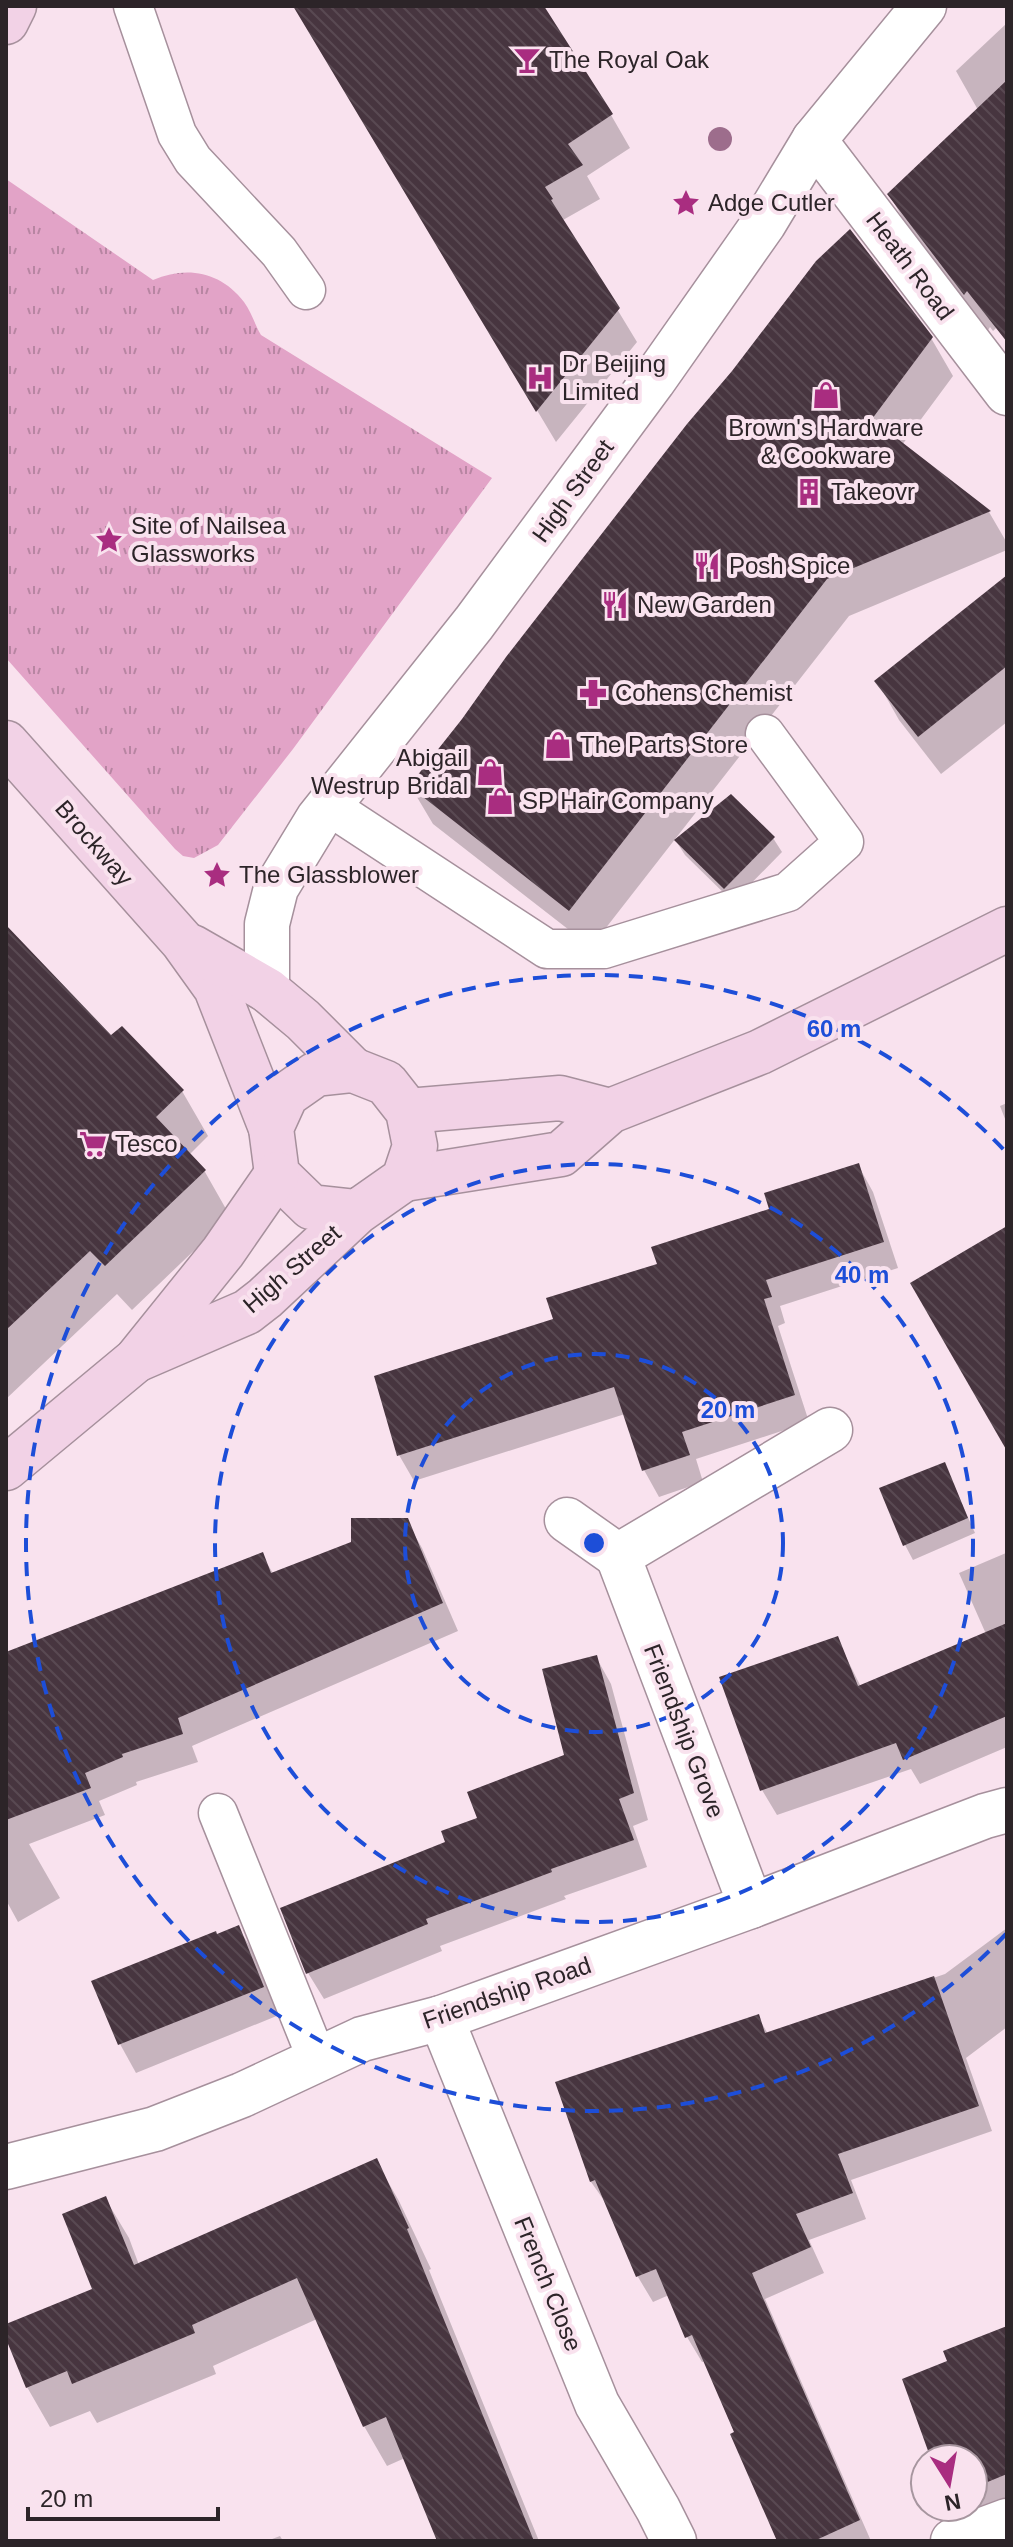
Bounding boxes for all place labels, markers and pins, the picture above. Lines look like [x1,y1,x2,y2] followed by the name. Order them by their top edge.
[512,45,542,75] bar icon: The Royal Oak
[549,46,710,73] place label: The Royal Oak
[671,188,701,218] place icon: Adge Cutler
[708,189,835,216] place label: Adge Cutler
[562,350,666,405] place label: Dr Beijing Limited
[525,363,555,393] hospital icon: Dr Beijing Limited
[811,380,841,410] shop icon: Brown's Hardware & Cookware
[728,414,924,469] place label: Brown's Hardware & Cookware
[794,477,824,507] building icon: Takeovr
[831,478,915,505] place label: Takeovr
[131,512,286,567] place label: Site of Nailsea Glassworks
[94,525,124,555] place icon: Site of Nailsea Glassworks
[692,551,722,581] restaurant icon: Posh Spice
[729,552,850,579] place label: Posh Spice
[600,590,630,620] restaurant icon: New Garden
[637,591,772,618] place label: New Garden
[578,678,608,708] pharmacy icon: Cohens Chemist
[615,679,793,706] place label: Cohens Chemist
[543,730,573,760] shop icon: The Parts Store
[580,731,748,758] place label: The Parts Store
[311,744,468,799] place label: Abigail Westrup Bridal
[475,757,505,787] shop icon: Abigail Westrup Bridal
[485,786,515,816] shop icon: SP Hair Company
[522,787,714,814] place label: SP Hair Company
[202,860,232,890] place icon: The Glassblower
[239,861,419,888] place label: The Glassblower
[78,1129,108,1159] supermarket icon: Tesco
[115,1130,178,1157] place label: Tesco
[580,1529,608,1557] centre of rings

